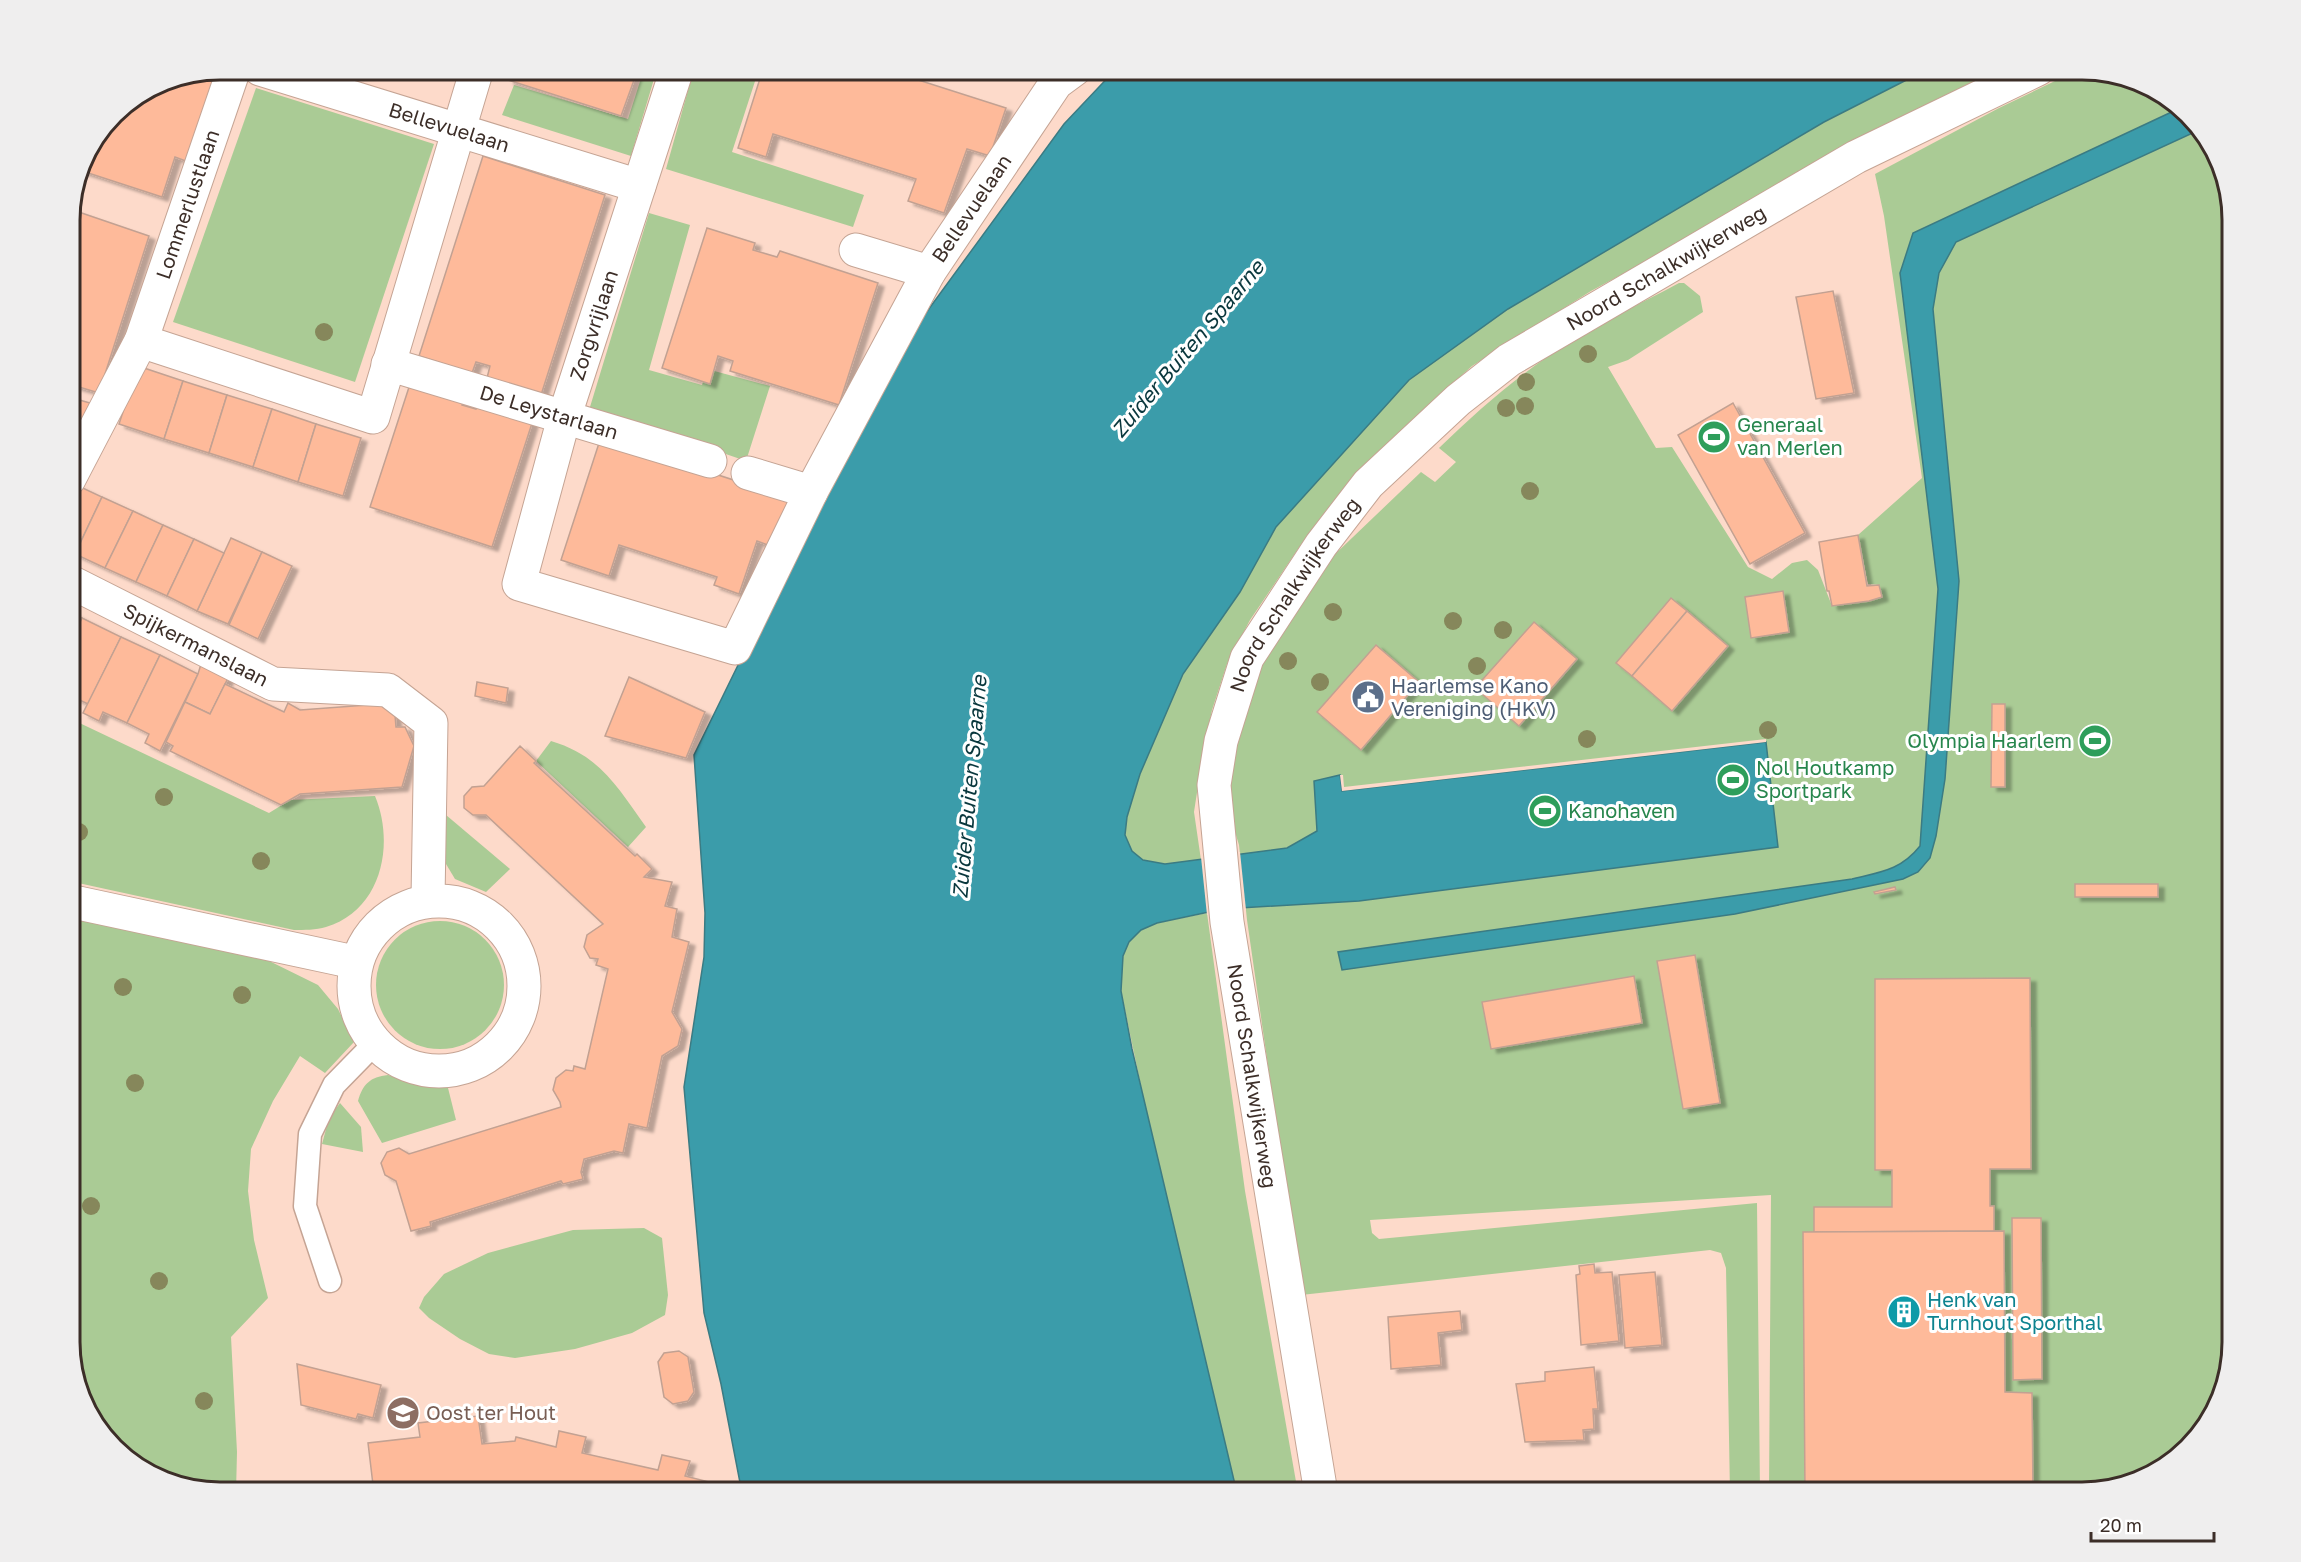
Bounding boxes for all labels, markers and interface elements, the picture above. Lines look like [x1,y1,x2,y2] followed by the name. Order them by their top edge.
[386,97,513,156] street label: Bellevuelaan
[150,126,223,282] street label: Lommerlustlaan
[926,149,1016,267] street label: Bellevuelaan
[1562,199,1770,335] street label: Noord Schalkwijkerweg
[1105,253,1270,442] water label: Zuider Buiten Spaarne
[564,267,622,383] street label: Zorgvrijlaan
[477,379,621,444] street label: De Leystarlaan
[1737,412,1843,459] place label: Generaal van Merlen
[1696,419,1732,455] sports icon: Generaal van Merlen
[1224,492,1364,695] street label: Noord Schalkwijkerweg
[120,597,273,691] street label: Spijkermanslaan
[946,673,992,899] water label: Zuider Buiten Spaarne
[1391,673,1557,720] place label: Haarlemse Kano Vereniging (HKV)
[1350,679,1386,715] public building icon: Haarlemse Kano Vereniging (HKV)
[2077,723,2113,759] sports icon: Olympia Haarlem
[1907,728,2072,752] place label: Olympia Haarlem
[1756,755,1894,802] place label: Nol Houtkamp Sportpark
[1715,762,1751,798] sports icon: Nol Houtkamp Sportpark
[1527,793,1563,829] sports icon: Kanohaven
[1568,798,1675,822] place label: Kanohaven
[1223,962,1283,1190] street label: Noord Schalkwijkerweg
[1927,1287,2103,1334] place label: Henk van Turnhout Sporthal
[1886,1294,1922,1330] building icon: Henk van Turnhout Sporthal
[385,1395,421,1431] school or university icon: Oost ter Hout
[426,1400,556,1424] place label: Oost ter Hout
[2091,1505,2214,1543] scale bar
[2100,1514,2142,1536] text: 20 m

